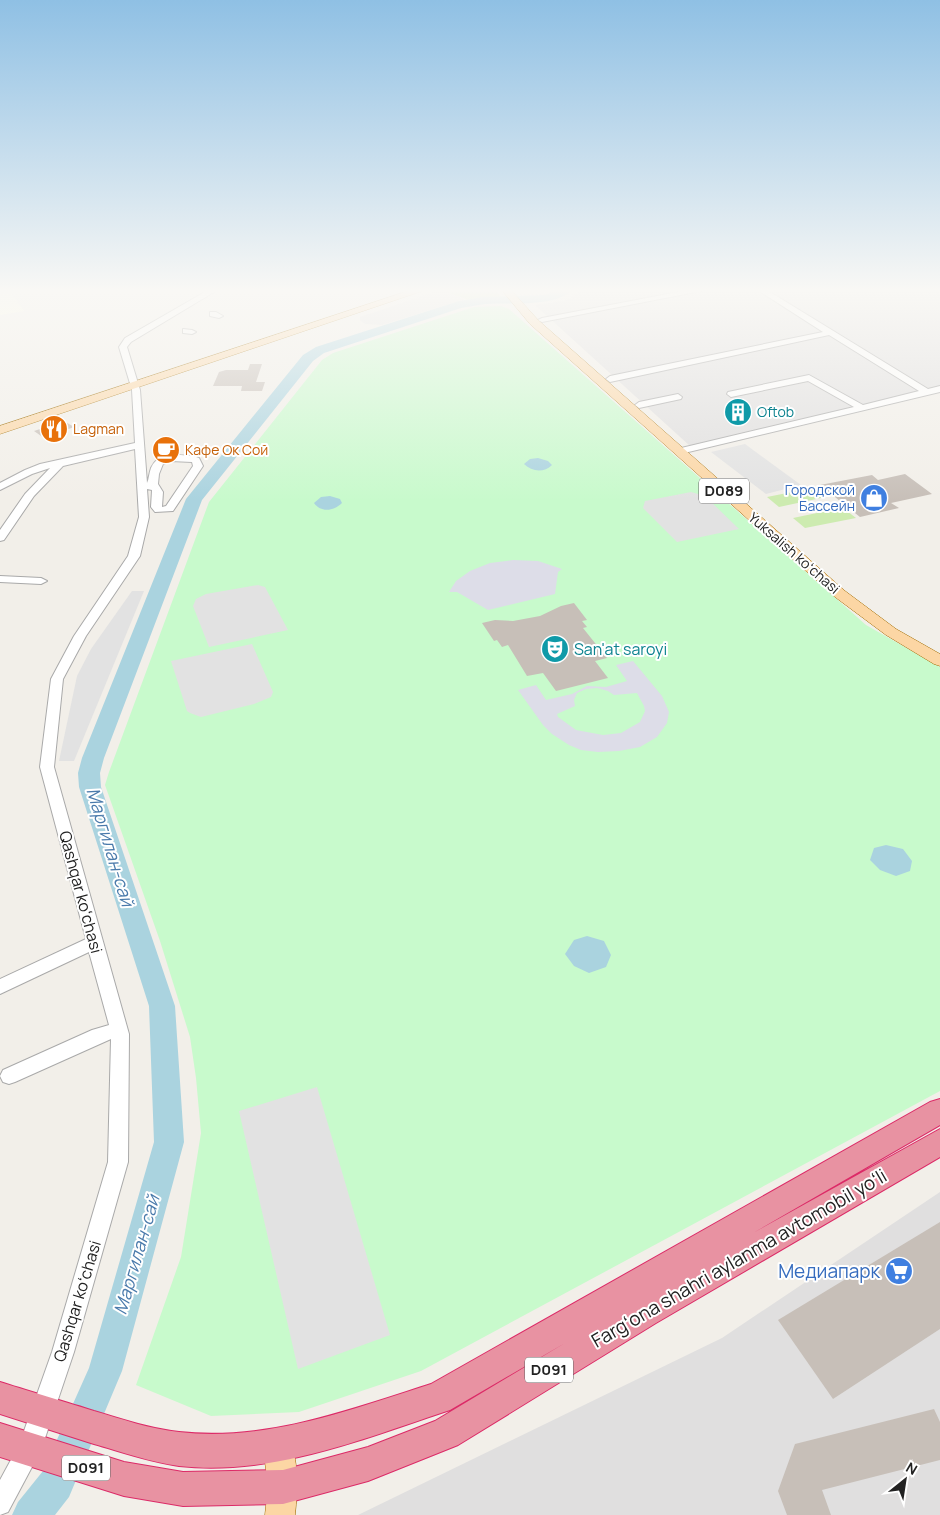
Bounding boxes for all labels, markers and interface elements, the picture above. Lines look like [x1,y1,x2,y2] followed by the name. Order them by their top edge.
[723,397,753,427] building icon: Oftob
[757,402,794,421] place label: Oftob
[39,414,69,444] restaurant icon: Lagman
[73,419,124,438] place label: Lagman
[151,435,181,465] cafe icon: Кафе Ок Сой
[185,440,268,459] place label: Кафе Ок Сой
[699,478,749,504] road number: D089
[785,480,855,515] place label: Городской Бассейн
[859,483,889,513] shop icon: Городской Бассейн
[745,508,844,598] street label: Yuksalish koʻchasi
[540,634,570,664] theatre icon: San'at saroyi
[574,638,667,660] place label: San'at saroyi
[81,784,141,911] water label: Маргилан-сай
[54,828,108,956] street label: Qashqar koʻchasi
[587,1162,891,1354] street label: Fargʻona shahri aylanma avtomobil yoʻli
[108,1191,165,1317] water label: Маргилан-сай
[48,1238,106,1364] street label: Qashqar koʻchasi
[884,1256,914,1286] supermarket icon: Медиапарк
[778,1258,881,1284] place label: Медиапарк
[525,1358,573,1382] road number: D091
[880,1455,930,1505] north arrow
[62,1456,110,1480] road number: D091
[903,1458,921,1479] text: N

